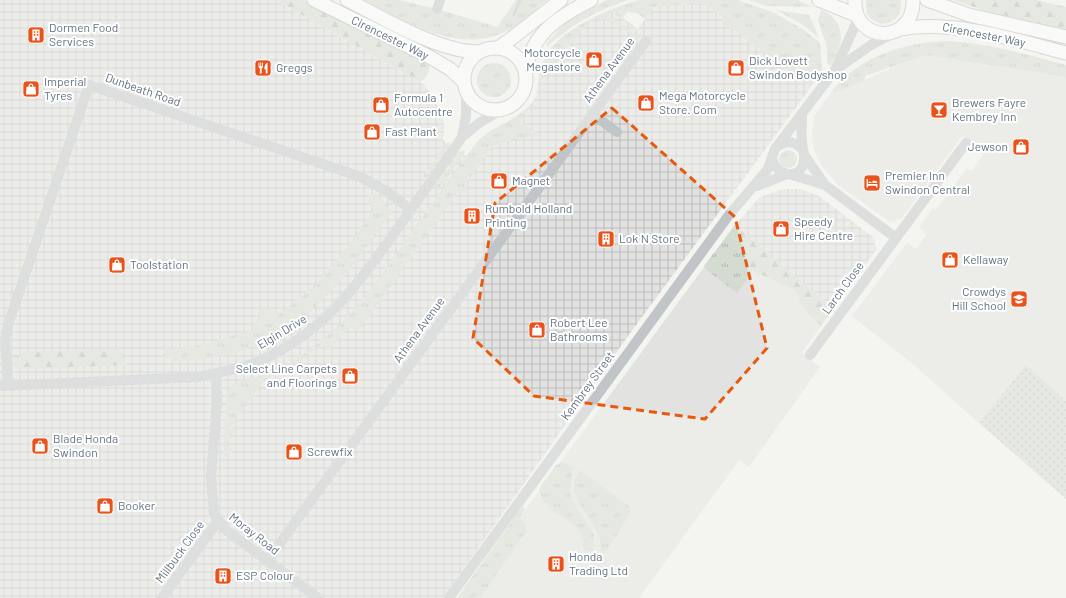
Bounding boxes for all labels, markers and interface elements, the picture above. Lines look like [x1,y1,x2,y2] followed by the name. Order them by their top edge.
[349,12,432,62] street label: Cirencester Way
[941,19,1028,49] street label: Cirencester Way
[49,20,118,48] place label: Dormen Food Services
[26,25,46,45] building icon: Dormen Food Services
[580,34,637,105] street label: Athena Avenue
[524,45,581,73] place label: Motorcycle Megastore
[584,50,604,70] shop icon: Motorcycle Megastore
[749,53,847,81] place label: Dick Lovett Swindon Bodyshop
[253,58,273,78] restaurant icon: Greggs
[726,58,746,78] shop icon: Dick Lovett Swindon Bodyshop
[276,60,313,74] place label: Greggs
[104,70,183,108] street label: Dunbeath Road
[44,74,86,102] place label: Imperial Tyres
[21,79,41,99] shop icon: Imperial Tyres
[659,88,746,116] place label: Mega Motorcycle Store. Com
[394,90,453,118] place label: Formula 1 Autocentre
[636,93,656,113] shop icon: Mega Motorcycle Store. Com
[371,95,391,115] shop icon: Formula 1 Autocentre
[952,95,1026,123] place label: Brewers Fayre Kembrey Inn
[929,100,949,120] bar icon: Brewers Fayre Kembrey Inn
[362,122,382,142] shop icon: Fast Plant
[385,124,437,138] place label: Fast Plant
[1011,137,1031,157] shop icon: Jewson
[968,139,1008,153] place label: Jewson
[885,168,970,196] place label: Premier Inn Swindon Central
[489,171,509,191] shop icon: Magnet
[512,173,550,187] place label: Magnet
[862,173,882,193] hotel icon: Premier Inn Swindon Central
[485,201,572,229] place label: Rumbold Holland Printing
[462,206,482,226] building icon: Rumbold Holland Printing
[794,214,853,242] place label: Speedy Hire Centre
[771,219,791,239] shop icon: Speedy Hire Centre
[596,229,616,249] building icon: Lok N Store
[619,231,680,245] place label: Lok N Store
[940,250,960,270] shop icon: Kellaway
[963,252,1009,266] place label: Kellaway
[107,255,127,275] shop icon: Toolstation
[130,257,188,271] place label: Toolstation
[819,259,866,316] street label: Larch Close
[952,284,1006,312] place label: Crowdys Hill School
[1009,289,1029,309] school or university icon: Crowdys Hill School
[390,294,447,365] street label: Athena Avenue
[254,311,309,351] street label: Elgin Drive
[550,315,608,343] place label: Robert Lee Bathrooms
[527,320,547,340] shop icon: Robert Lee Bathrooms
[558,348,617,422] street label: Kembrey Street
[236,361,337,389] place label: Select Line Carpets and Floorings
[340,366,360,386] shop icon: Select Line Carpets and Floorings
[53,431,118,459] place label: Blade Honda Swindon
[30,436,50,456] shop icon: Blade Honda Swindon
[284,442,304,462] shop icon: Screwfix
[307,444,353,458] place label: Screwfix
[95,496,115,516] shop icon: Booker
[118,498,156,512] place label: Booker
[227,509,283,557] street label: Moray Road
[152,518,206,585] street label: Millbuck Close
[569,549,628,577] place label: Honda Trading Ltd
[546,554,566,574] building icon: Honda Trading Ltd
[213,566,233,586] building icon: ESP Colour
[236,568,294,582] place label: ESP Colour

